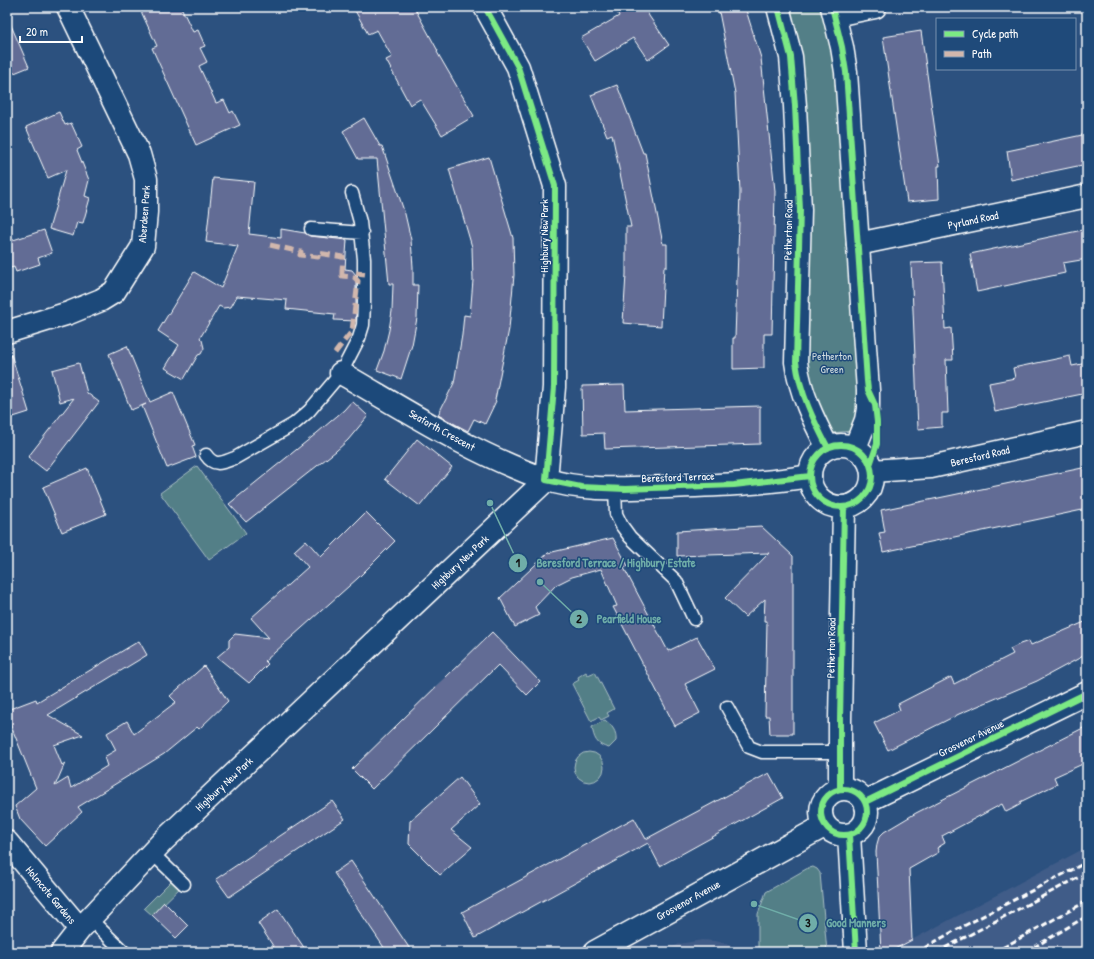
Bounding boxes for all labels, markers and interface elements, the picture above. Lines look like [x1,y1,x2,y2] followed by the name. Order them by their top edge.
[20,18,82,44] scale bar
[936,18,1076,70] legend
[26,23,48,40] text: 20 m
[972,25,1018,42] text: Cycle path
[972,45,992,62] text: Path
[135,184,153,243] street label: Aberdeen Park
[537,199,551,273] street label: Highbury New Park
[780,199,796,260] street label: Petherton Road
[946,208,1000,232] street label: Pyrland Road
[812,349,852,376] park label: Petherton Green
[406,406,478,454] street label: Seaforth Crescent
[949,442,1012,470] street label: Beresford Road
[641,469,715,485] street label: Beresford Terrace
[428,531,492,592] street label: Highbury New Park
[508,551,703,575] callout: Beresford Terrace / Highbury Estate
[516,554,521,571] text: 1
[537,554,696,572] text: Beresford Terrace / Highbury Estate
[569,607,670,631] callout: Pearfield House
[576,610,582,627] text: 2
[597,610,662,627] text: Pearfield House
[823,617,839,678] street label: Petherton Road
[936,716,1007,760] street label: Grosvenor Avenue
[192,753,256,814] street label: Highbury New Park
[23,863,79,927] street label: Holmcote Gardens
[654,876,723,923] street label: Grosvenor Avenue
[798,911,894,935] callout: Good Manners
[805,914,811,931] text: 3
[826,914,886,931] text: Good Manners

